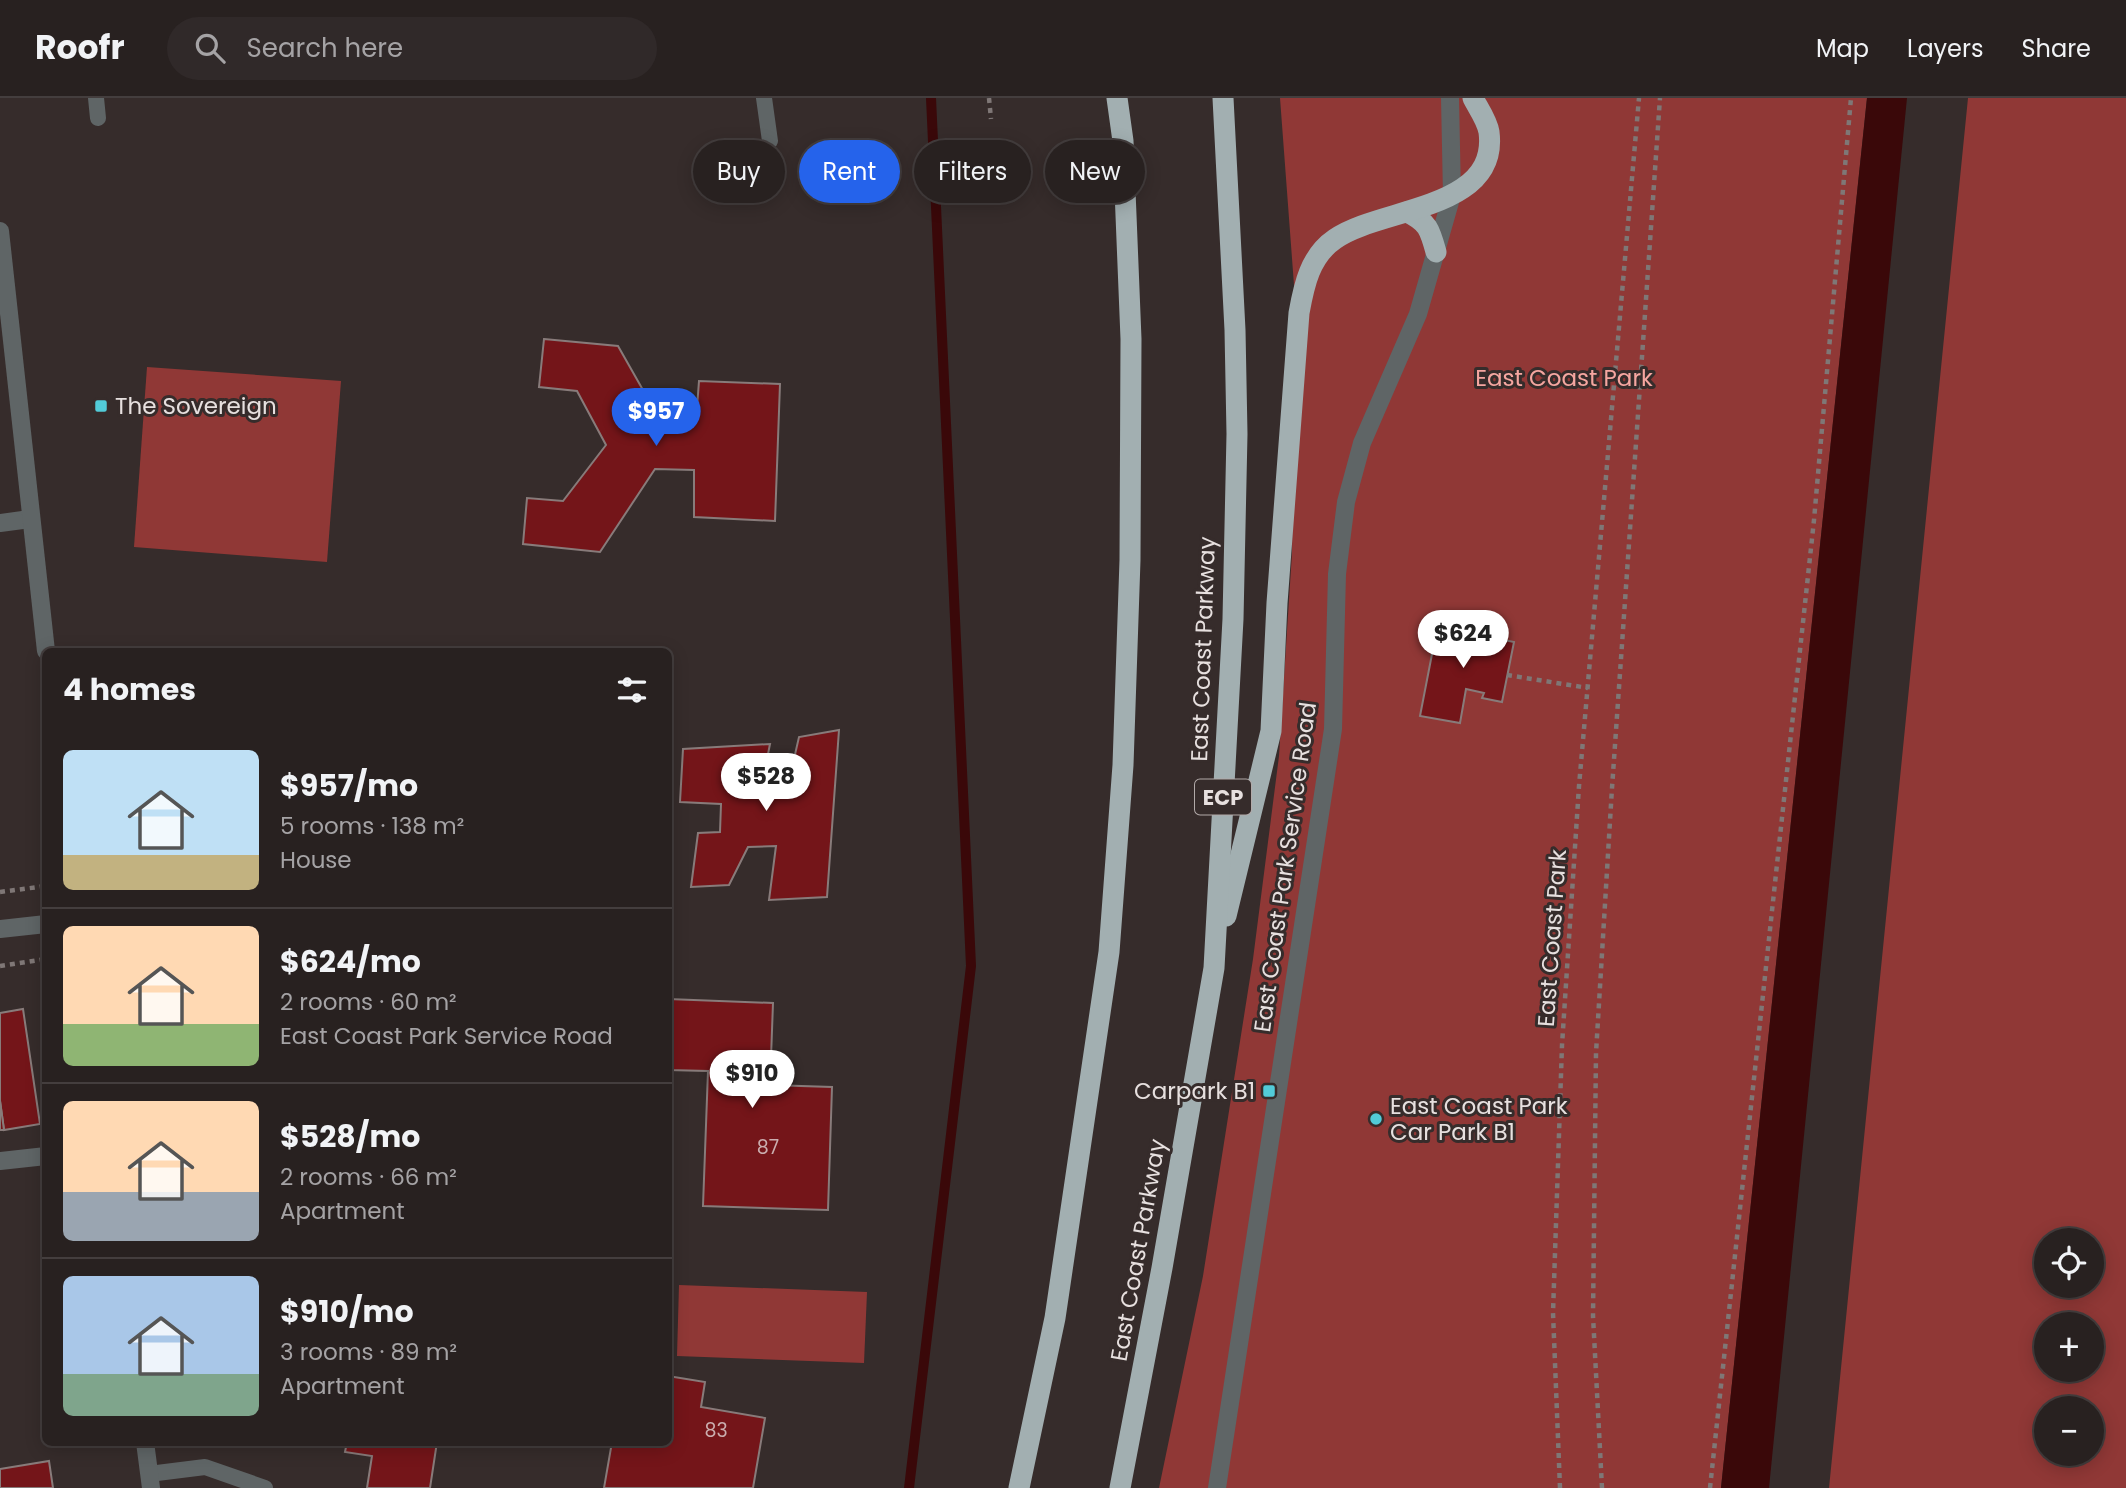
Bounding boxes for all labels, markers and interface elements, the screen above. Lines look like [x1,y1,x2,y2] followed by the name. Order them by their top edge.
[167,17,657,80] search box
[35,24,125,71] text: Roofr
[191,29,229,67] icon: search
[247,30,403,66] text: Search here
[1816,32,1869,65] text: Map
[1907,32,1983,65] text: Layers
[2021,32,2091,65] text: Share
[693,140,785,203] chip: Buy
[799,140,900,203] chip: Rent
[914,140,1031,203] chip: Filters
[1045,140,1145,203] chip: New
[1475,362,1653,394] park label: East Coast Park
[615,388,697,448] pin: $957
[115,390,277,422] place label: The Sovereign
[628,395,684,427] text: $957
[93,398,109,414] marker: The Sovereign
[1183,536,1223,762] street label: East Coast Parkway
[1422,610,1504,670] pin: $624
[1434,617,1492,649] text: $624
[63,668,196,711] text: 4 homes
[613,671,651,709] icon: filters
[1246,700,1324,1034] street label: East Coast Park Service Road
[725,754,807,813] pin: $528
[737,760,795,792] text: $528
[280,764,418,807] text: $957/mo
[119,778,203,862] icon: home
[1195,780,1251,814] road number: ECP
[280,810,464,842] text: 5 rooms · 138 m²
[280,844,352,876] text: House
[1530,848,1574,1028] street label: East Coast Park
[280,940,421,983] text: $624/mo
[119,954,203,1038] icon: home
[280,986,457,1018] text: 2 rooms · 60 m²
[280,1020,613,1052] text: East Coast Park Service Road
[711,1051,793,1110] pin: $910
[726,1057,778,1089] text: $910
[1134,1075,1255,1107] place label: Carpark B1
[1261,1083,1277,1099] marker: Carpark B1
[1390,1090,1568,1148] place label: East Coast Park Car Park B1
[1368,1111,1384,1127] marker: East Coast Park Car Park B1
[280,1115,420,1158] text: $528/mo
[119,1129,203,1213] icon: home
[757,1134,779,1161] house number: 87
[1103,1136,1173,1364] street label: East Coast Parkway
[280,1161,457,1193] text: 2 rooms · 66 m²
[280,1195,405,1227] text: Apartment
[2034,1228,2104,1466] map controls
[2034,1228,2104,1298] button: locate
[280,1290,414,1333] text: $910/mo
[119,1304,203,1388] icon: home
[2034,1312,2104,1382] button: +
[280,1336,457,1368] text: 3 rooms · 89 m²
[280,1370,405,1402] text: Apartment
[2034,1396,2104,1466] button: −
[704,1417,728,1444] house number: 83

